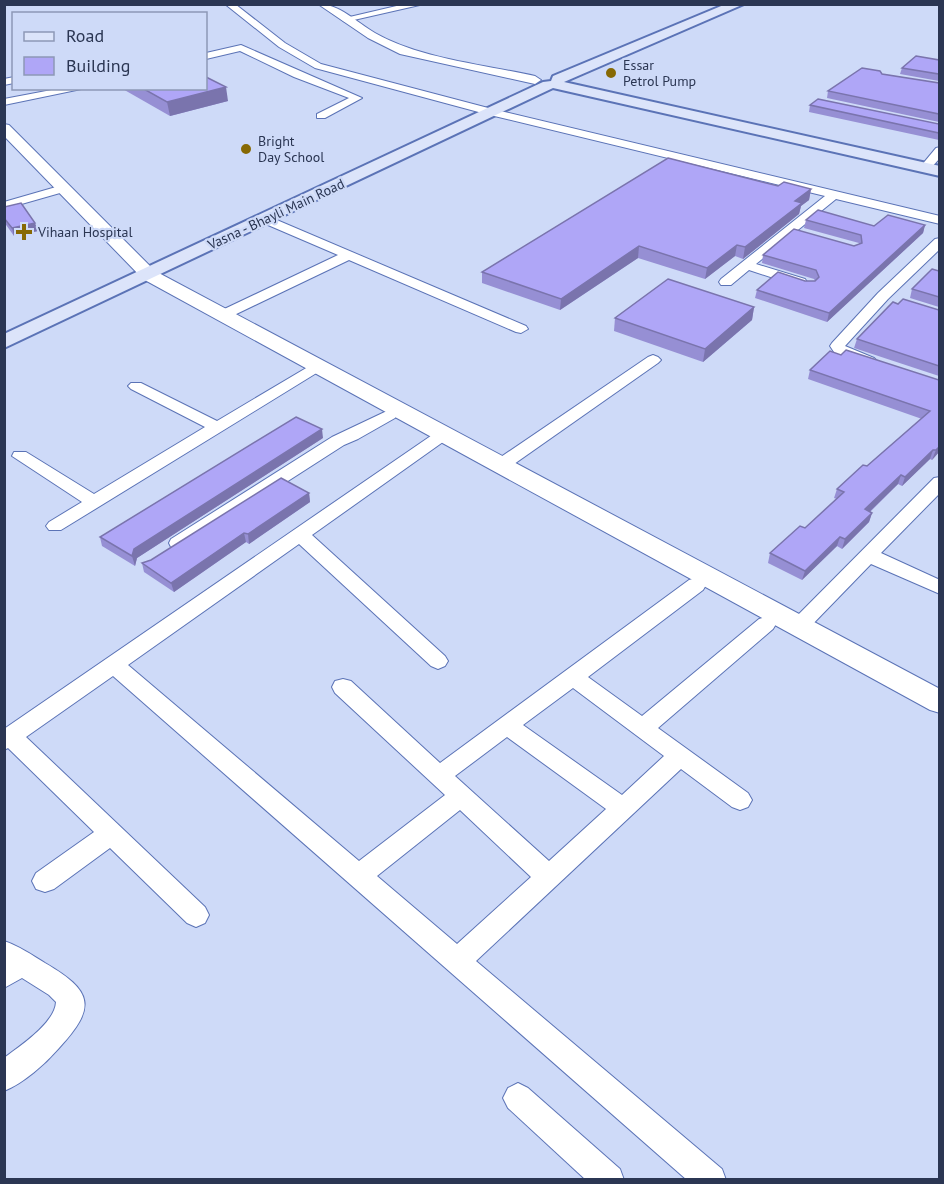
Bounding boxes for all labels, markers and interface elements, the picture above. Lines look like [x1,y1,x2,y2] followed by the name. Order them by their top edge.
[12,12,207,90] legend
[66,24,104,47] text: Road
[66,54,130,77] text: Building
[623,56,696,90] place label: Essar Petrol Pump
[604,66,618,80] marker: Essar Petrol Pump
[258,132,324,166] place label: Bright Day School
[239,142,253,156] marker: Bright Day School
[204,174,347,254] street label: Vasna - Bhayli Main Road
[15,223,33,241] marker: Vihaan Hospital
[37,223,133,241] place label: Vihaan Hospital

